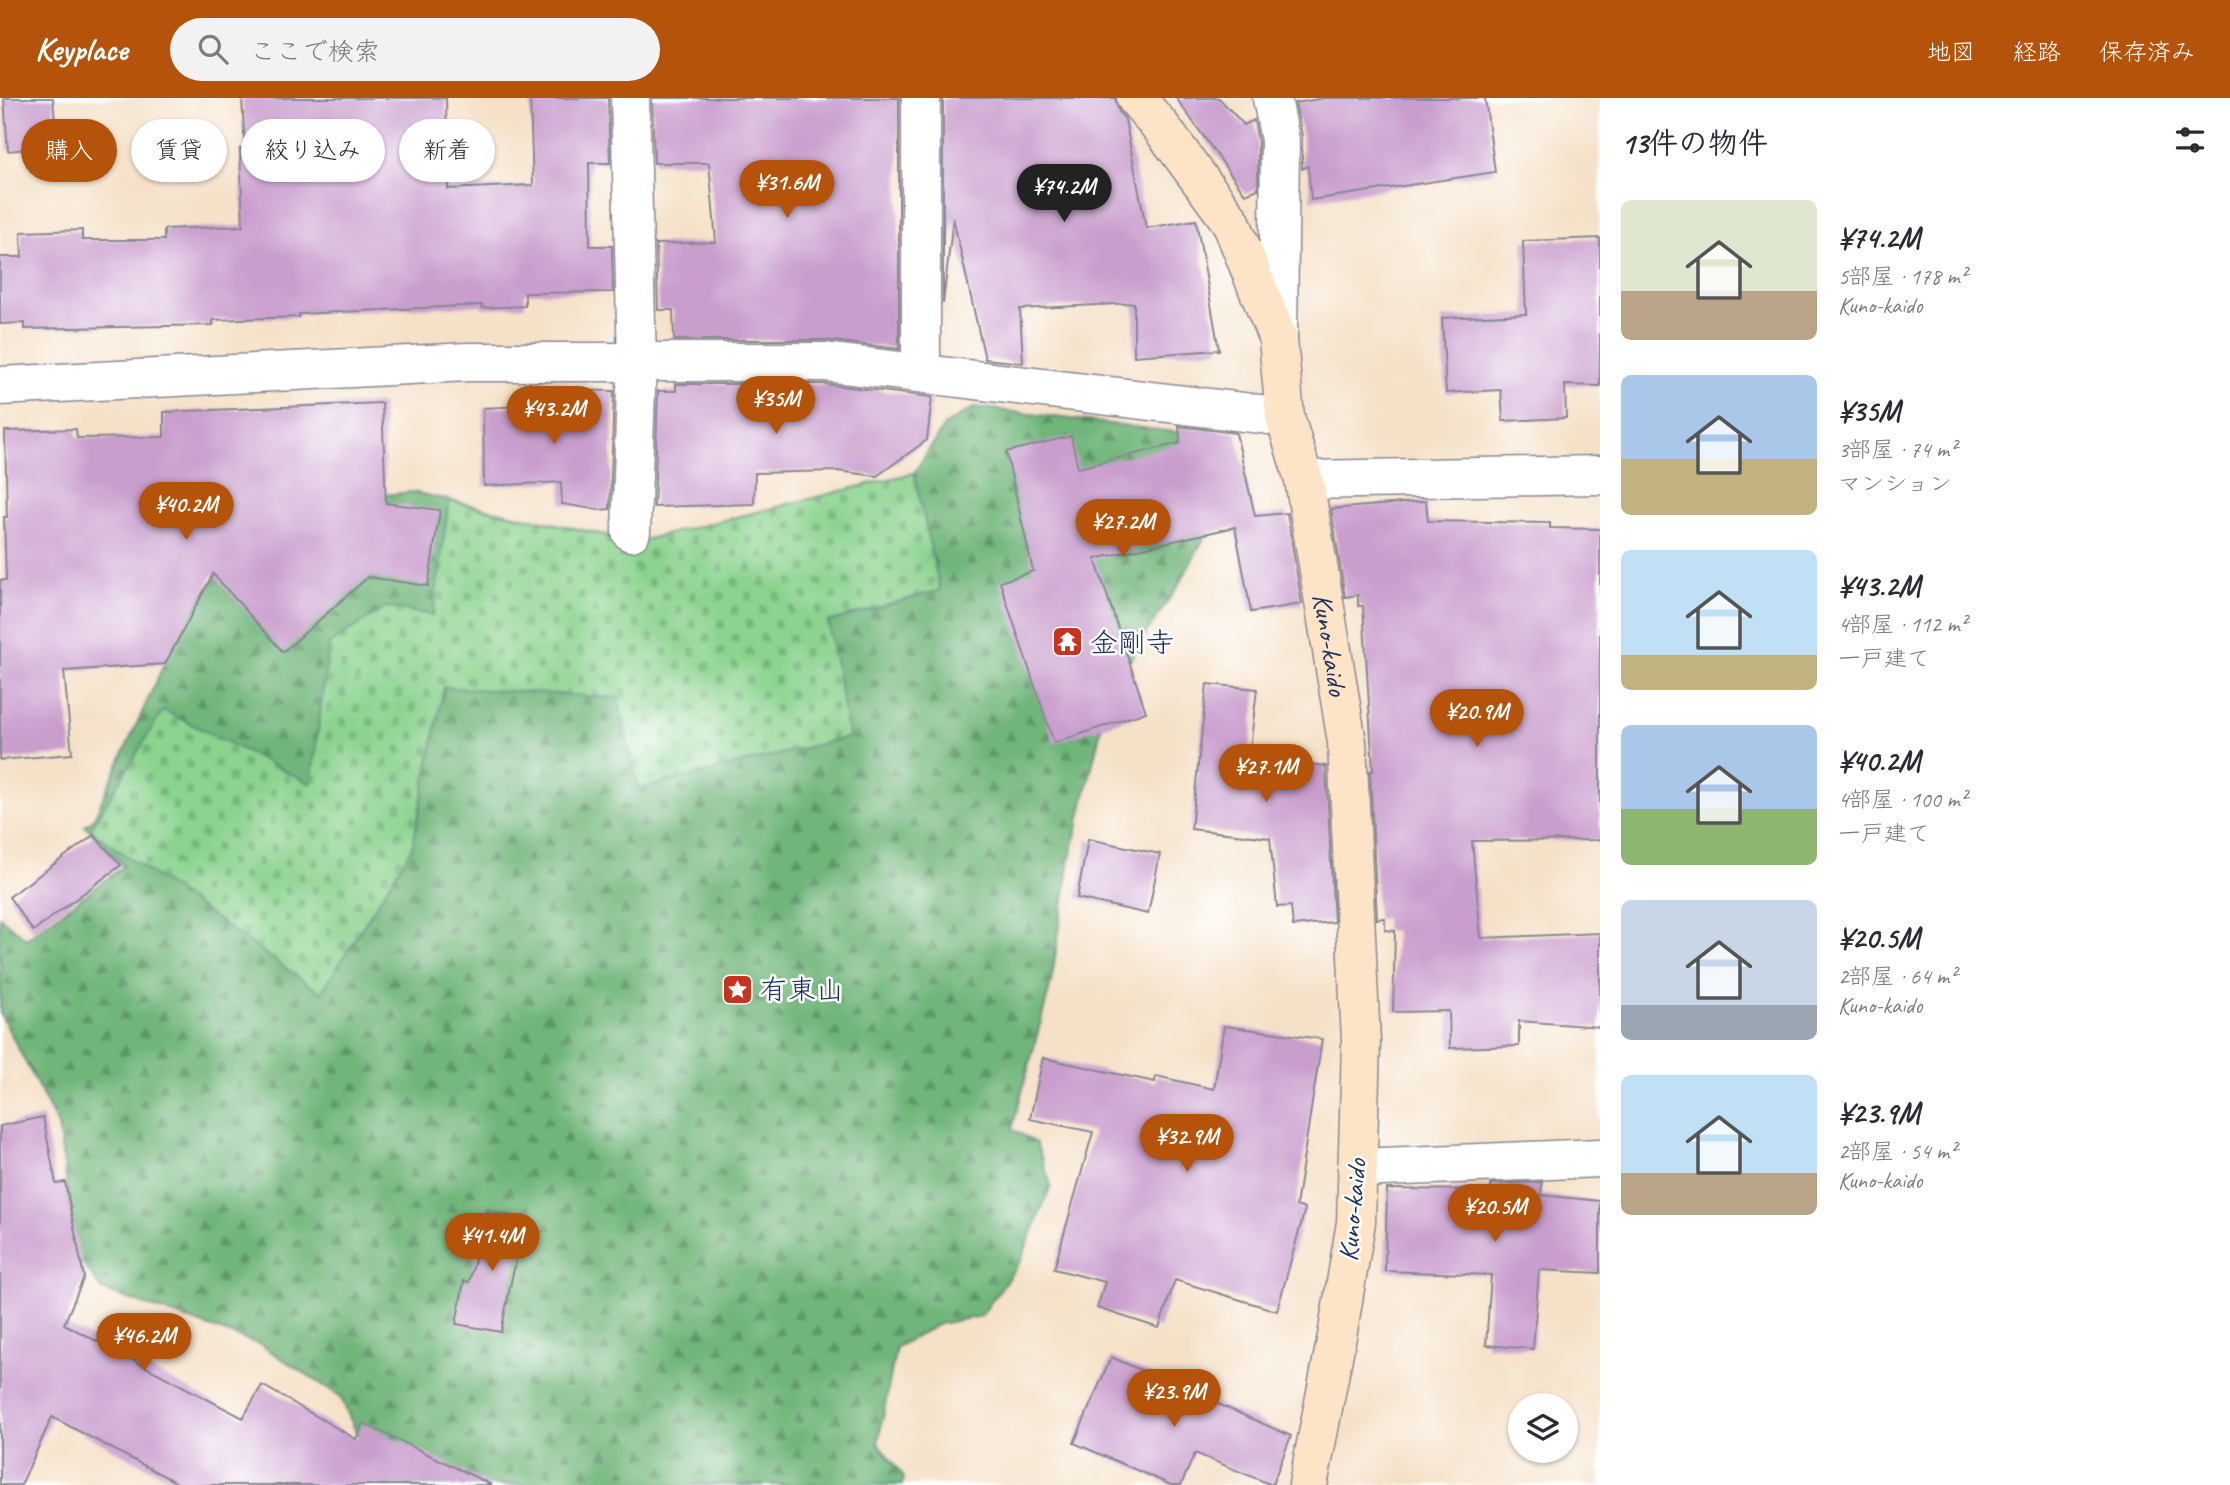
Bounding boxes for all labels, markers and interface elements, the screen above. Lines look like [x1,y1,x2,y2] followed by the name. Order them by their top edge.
[170,18,660,81] search box
[35,28,128,70] text: Keyplace
[194,30,232,68] icon: search
[250,35,380,68] text: ここで検索
[1927,37,1975,67] text: 地図
[2013,37,2061,67] text: 経路
[2099,37,2195,67] text: 保存済み
[21,119,117,182] chip: 購入
[131,119,227,182] chip: 賃貸
[241,119,385,182] chip: 絞り込み
[399,119,495,182] chip: 新着
[2171,121,2209,159] icon: filters
[1621,124,1768,162] text: 13件の物件
[730,160,844,220] pin: ¥31.6M
[1007,164,1121,224] pin: ¥74.2M
[755,168,819,197] text: ¥31.6M
[1033,172,1095,201] text: ¥74.2M
[1838,219,1920,257] text: ¥74.2M
[1677,228,1761,312] icon: home
[1838,262,1967,291] text: 5部屋 · 178 m²
[1838,291,1922,320] text: Kuno-kaido
[735,376,817,436] pin: ¥35M
[752,384,800,413] text: ¥35M
[497,386,611,446] pin: ¥43.2M
[1838,392,1900,430] text: ¥35M
[523,394,585,423] text: ¥43.2M
[1677,403,1761,487] icon: home
[1838,435,1956,464] text: 3部屋 · 74 m²
[1838,469,1952,498] text: マンション
[129,482,243,542] pin: ¥40.2M
[155,490,217,519] text: ¥40.2M
[1066,500,1180,559] pin: ¥27.2M
[1092,507,1154,536] text: ¥27.2M
[1838,567,1920,605] text: ¥43.2M
[1677,578,1761,662] icon: home
[1305,591,1357,700] street label: Kuno-kaido
[1838,610,1967,639] text: 4部屋 · 112 m²
[1050,625,1084,659] temple icon: 金剛寺
[1090,625,1174,660] place label: 金剛寺
[1838,644,1930,673] text: 一戸建て
[1420,690,1534,749] pin: ¥20.9M
[1446,697,1508,726] text: ¥20.9M
[1838,742,1920,780] text: ¥40.2M
[1209,744,1323,804] pin: ¥27.1M
[1235,752,1297,781] text: ¥27.1M
[1677,753,1761,837] icon: home
[1838,785,1967,814] text: 4部屋 · 100 m²
[1838,819,1930,848] text: 一戸建て
[1838,919,1919,957] text: ¥20.5M
[1677,928,1761,1012] icon: home
[1838,962,1956,991] text: 2部屋 · 64 m²
[720,972,754,1006] place icon: 有東山
[760,972,844,1007] place label: 有東山
[1838,991,1922,1020] text: Kuno-kaido
[1838,1094,1919,1132] text: ¥23.9M
[1677,1103,1761,1187] icon: home
[1130,1114,1244,1174] pin: ¥32.9M
[1156,1122,1218,1151] text: ¥32.9M
[1838,1137,1956,1166] text: 2部屋 · 54 m²
[1330,1155,1374,1263] street label: Kuno-kaido
[1838,1166,1922,1195] text: Kuno-kaido
[1438,1184,1552,1244] pin: ¥20.5M
[1464,1192,1526,1221] text: ¥20.5M
[435,1214,549,1273] pin: ¥41.4M
[461,1221,523,1250] text: ¥41.4M
[87,1314,201,1373] pin: ¥46.2M
[112,1321,176,1350] text: ¥46.2M
[1117,1370,1231,1429] pin: ¥23.9M
[1143,1377,1205,1406] text: ¥23.9M
[1508,1393,1578,1463] map controls
[1508,1393,1578,1463] button: layers

